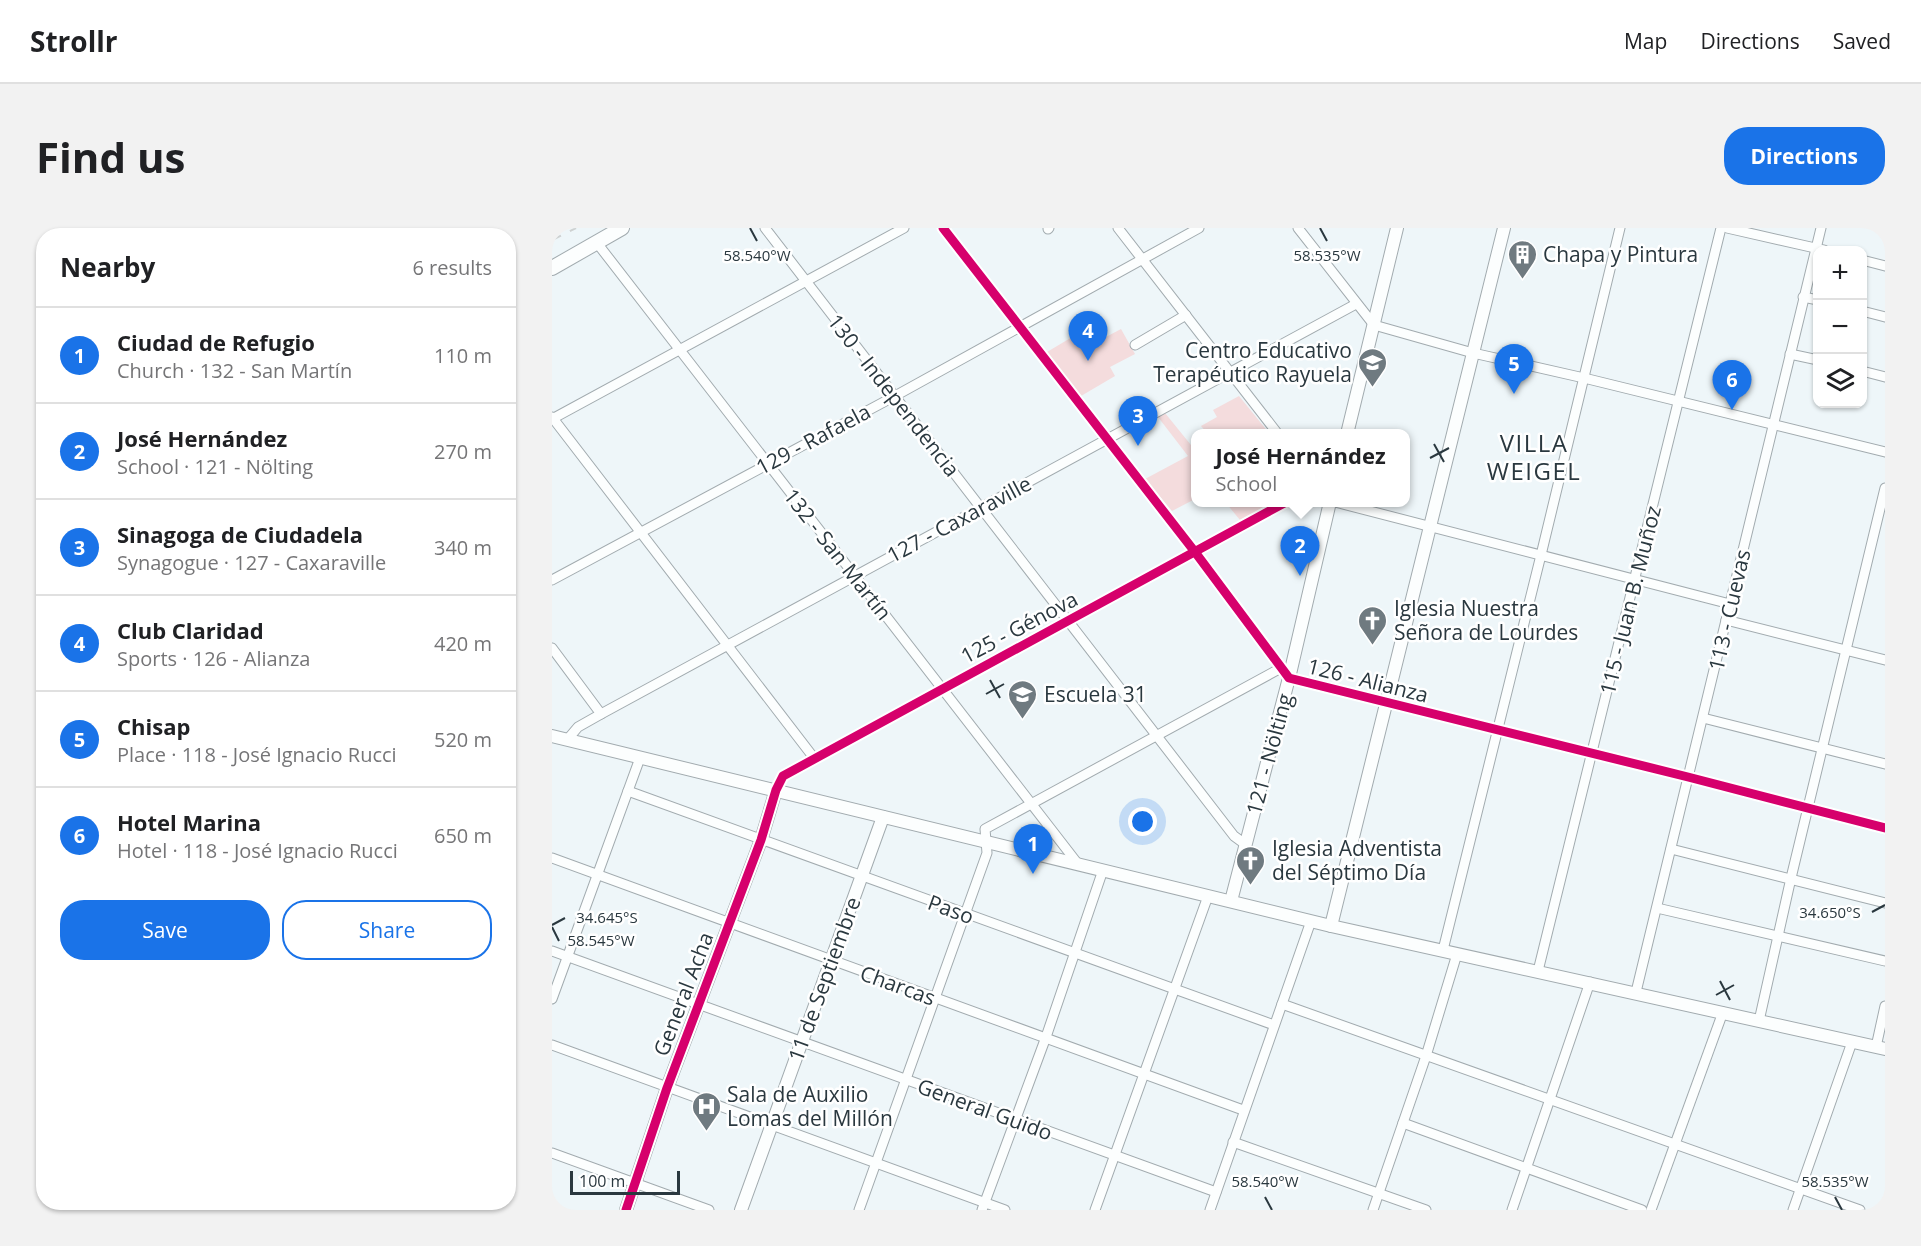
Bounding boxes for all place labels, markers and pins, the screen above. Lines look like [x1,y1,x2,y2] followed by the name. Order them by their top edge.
[1506,238,1538,280] building icon: Chapa y Pintura
[1543,240,1698,268] place label: Chapa y Pintura
[1068,312,1108,361] pin: 4
[1153,336,1352,388] place label: Centro Educativo Terapéutico Rayuela
[1494,344,1534,394] pin: 5
[1357,346,1389,388] school or university icon: Centro Educativo Terapéutico Rayuela
[1712,360,1752,410] pin: 6
[1118,396,1158,446] pin: 3
[1280,526,1320,576] pin: 2
[1394,594,1578,646] place label: Iglesia Nuestra Señora de Lourdes
[1357,604,1389,646] church icon: Iglesia Nuestra Señora de Lourdes
[1007,678,1039,720] school or university icon: Escuela 31
[1044,680,1147,708] place label: Escuela 31
[1014,824,1052,874] pin: 1
[1272,834,1442,886] place label: Iglesia Adventista del Séptimo Día
[1235,844,1267,886] church icon: Iglesia Adventista del Séptimo Día
[727,1080,893,1132] place label: Sala de Auxilio Lomas del Millón
[690,1090,722,1132] hospital icon: Sala de Auxilio Lomas del Millón

